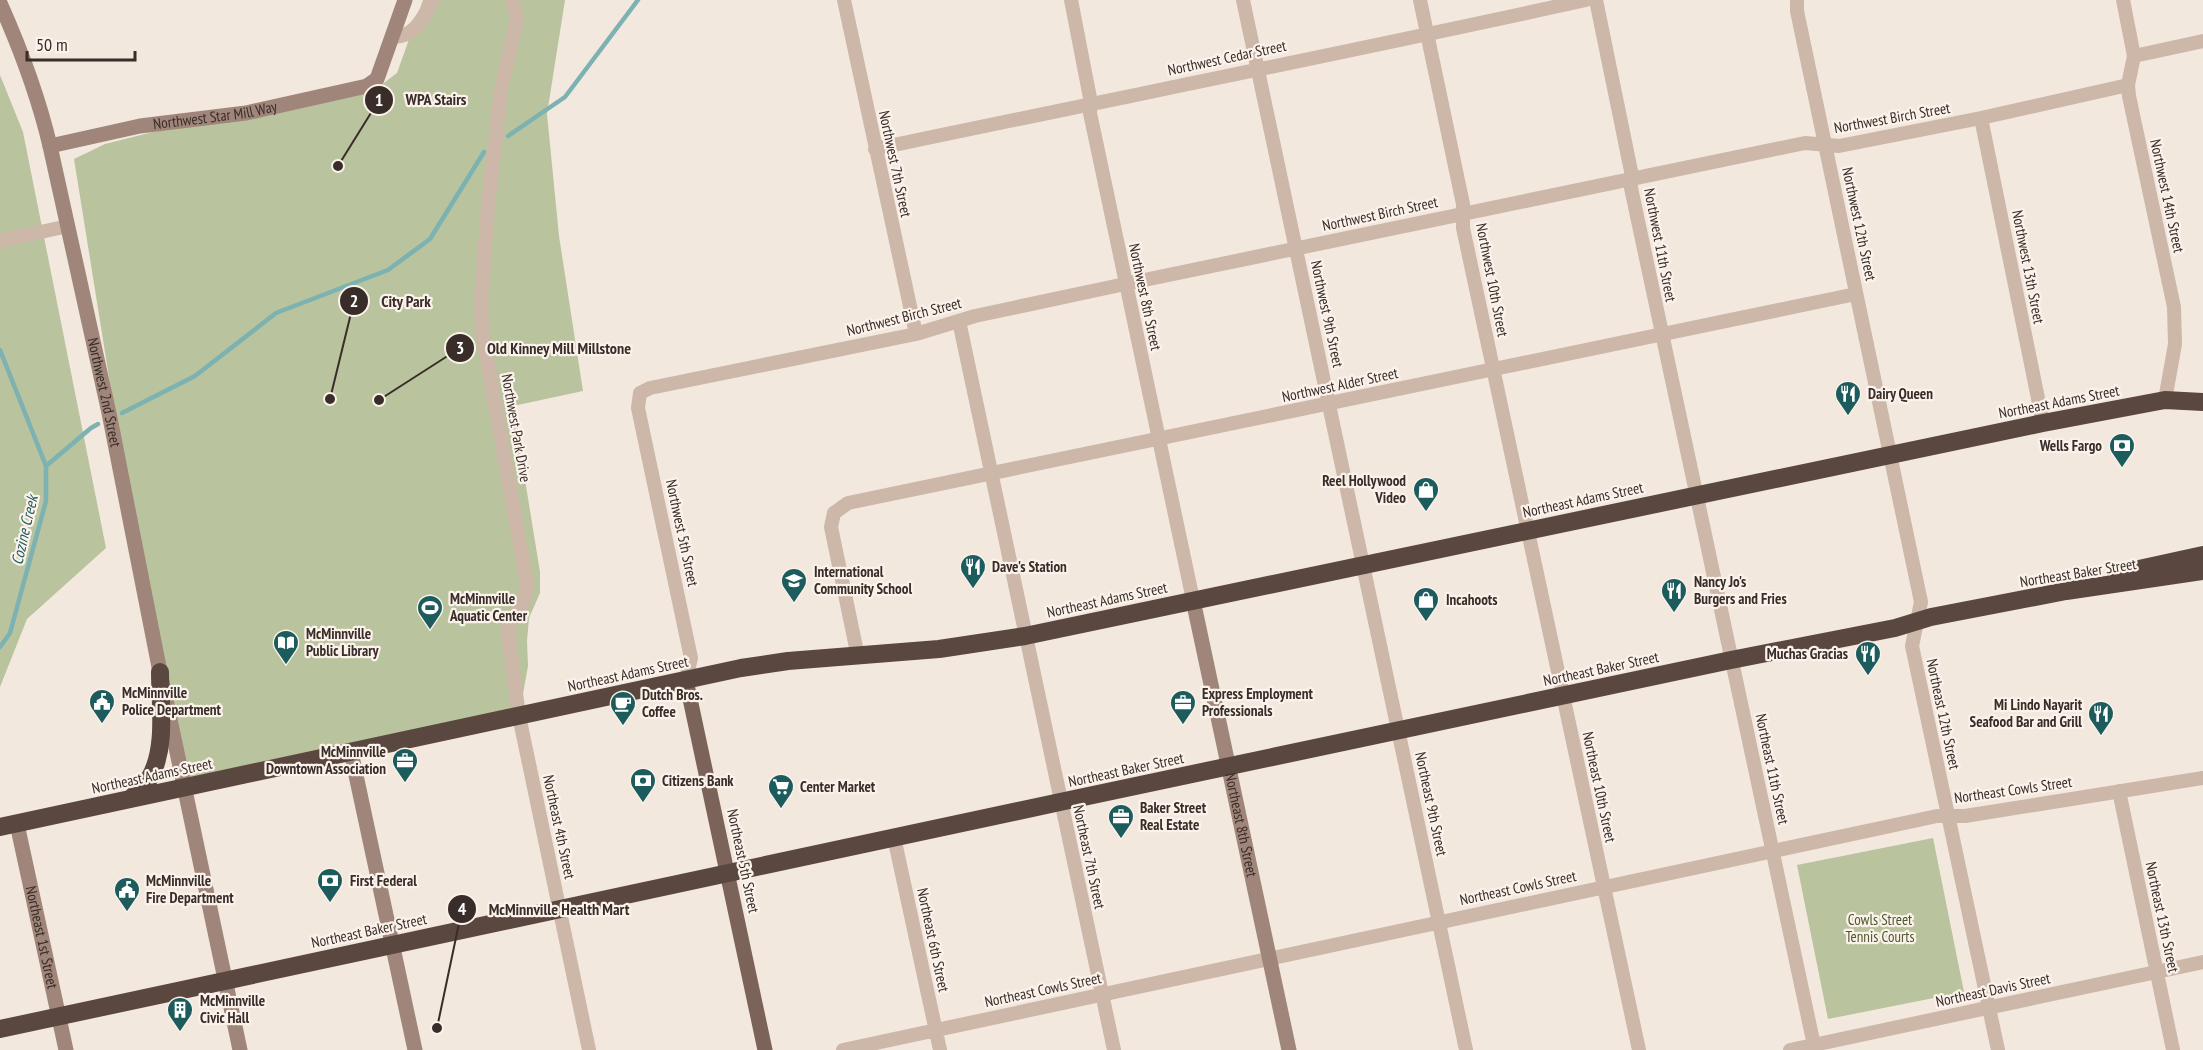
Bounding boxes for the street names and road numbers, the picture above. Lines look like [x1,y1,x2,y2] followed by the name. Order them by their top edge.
[1166,36,1288,79] street label: Northwest Cedar Street
[152,96,279,133] street label: Northwest Star Mill Way
[1832,98,1951,137] street label: Northwest Birch Street
[875,109,916,219] street label: Northwest 7th Street
[2146,137,2189,254] street label: Northwest 14th Street
[1838,165,1881,282] street label: Northwest 12th Street
[1640,186,1681,303] street label: Northwest 11th Street
[1320,192,1439,235] street label: Northwest Birch Street
[2008,208,2049,325] street label: Northwest 13th Street
[1472,221,1513,338] street label: Northwest 10th Street
[1125,242,1166,352] street label: Northwest 8th Street
[1307,259,1348,369] street label: Northwest 9th Street
[845,293,963,340] street label: Northwest Birch Street
[84,336,125,449] street label: Northwest 2nd Street
[1280,363,1400,406] street label: Northwest Alder Street
[498,372,535,483] street label: Northwest Park Drive
[1997,380,2121,423] street label: Northeast Adams Street
[1521,477,1645,522] street label: Northeast Adams Street
[662,478,703,588] street label: Northwest 5th Street
[2018,554,2137,591] street label: Northeast Baker Street
[1045,577,1169,622] street label: Northeast Adams Street
[1541,647,1660,690] street label: Northeast Baker Street
[566,651,690,696] street label: Northeast Adams Street
[1922,657,1965,771] street label: Northeast 12th Street
[1751,712,1794,826] street label: Northeast 11th Street
[1578,730,1621,844] street label: Northeast 10th Street
[1066,748,1185,791] street label: Northeast Baker Street
[1411,750,1452,858] street label: Northeast 9th Street
[90,753,214,798] street label: Northeast Adams Street
[1221,771,1262,879] street label: Northeast 8th Street
[1953,772,2073,807] street label: Northeast Cowls Street
[539,773,580,881] street label: Northeast 4th Street
[1069,803,1110,911] street label: Northeast 7th Street
[723,807,764,915] street label: Northeast 5th Street
[2141,860,2184,974] street label: Northeast 13th Street
[1458,866,1578,909] street label: Northeast Cowls Street
[22,884,62,990] street label: Northeast 1st Street
[913,886,954,994] street label: Northeast 6th Street
[309,909,428,952] street label: Northeast Baker Street
[983,968,1103,1011] street label: Northeast Cowls Street
[1934,968,2052,1011] street label: Northeast Davis Street

